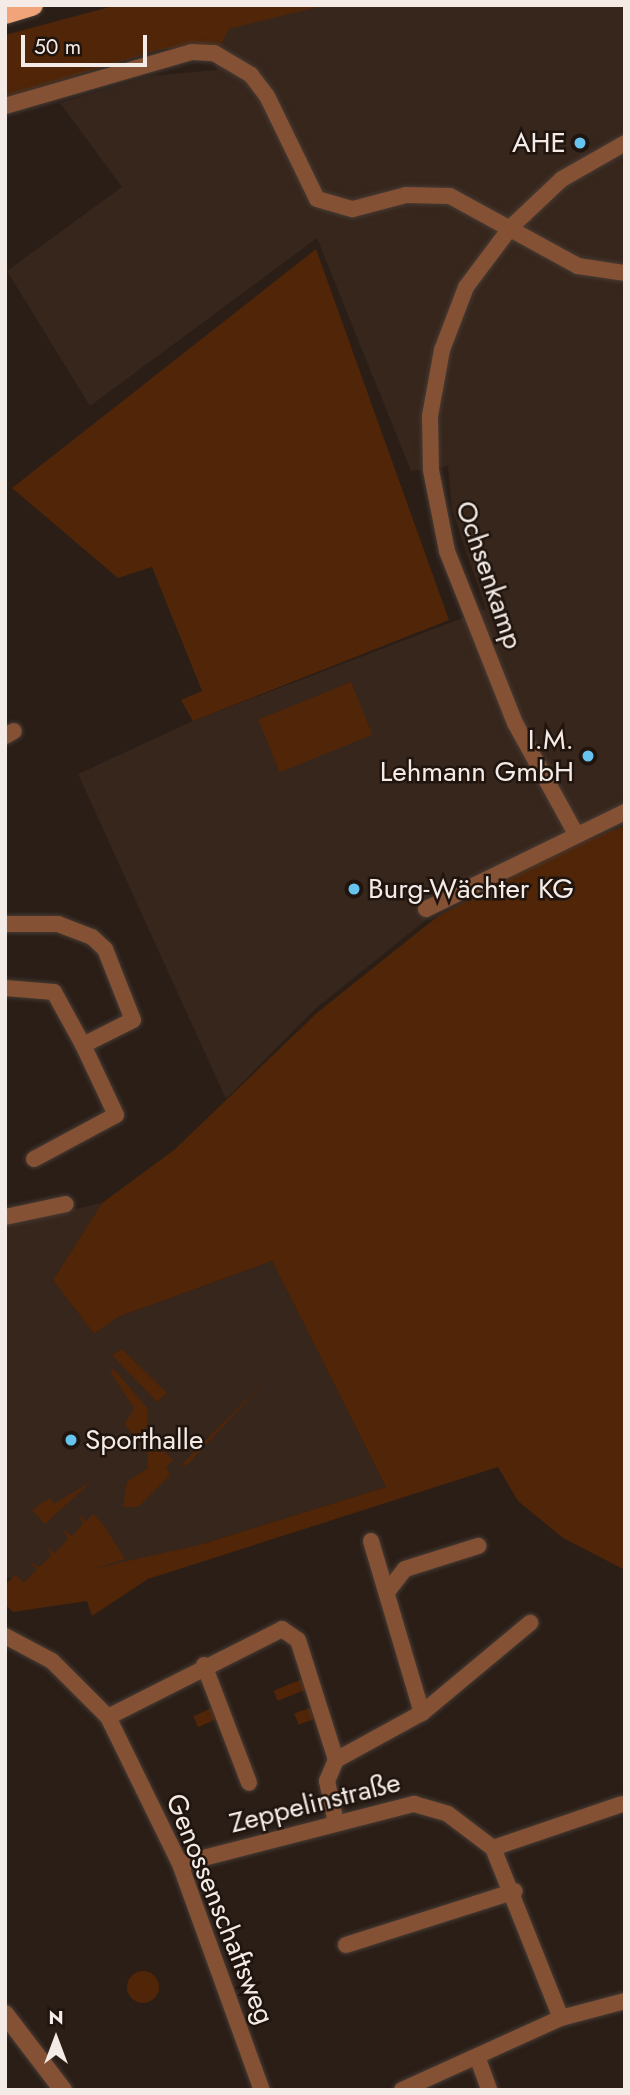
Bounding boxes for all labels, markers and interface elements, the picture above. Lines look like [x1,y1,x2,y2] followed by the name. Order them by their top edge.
[24,21,150,65] scale bar
[34,32,81,62] text: 50 m
[512,126,566,160] place label: AHE
[572,135,588,151] marker: AHE
[448,497,530,653] street label: Ochsenkamp
[380,723,574,789] place label: I.M. Lehmann GmbH
[580,748,596,764] marker: I.M. Lehmann GmbH
[368,872,574,906] place label: Burg-Wächter KG
[346,881,362,897] marker: Burg-Wächter KG
[85,1423,203,1457] place label: Sporthalle
[63,1432,79,1448] marker: Sporthalle
[226,1766,404,1840] street label: Zeppelinstraße
[158,1789,282,2029] street label: Genossenschaftsweg
[21,2004,91,2074] north arrow
[48,2004,64,2031] text: N

